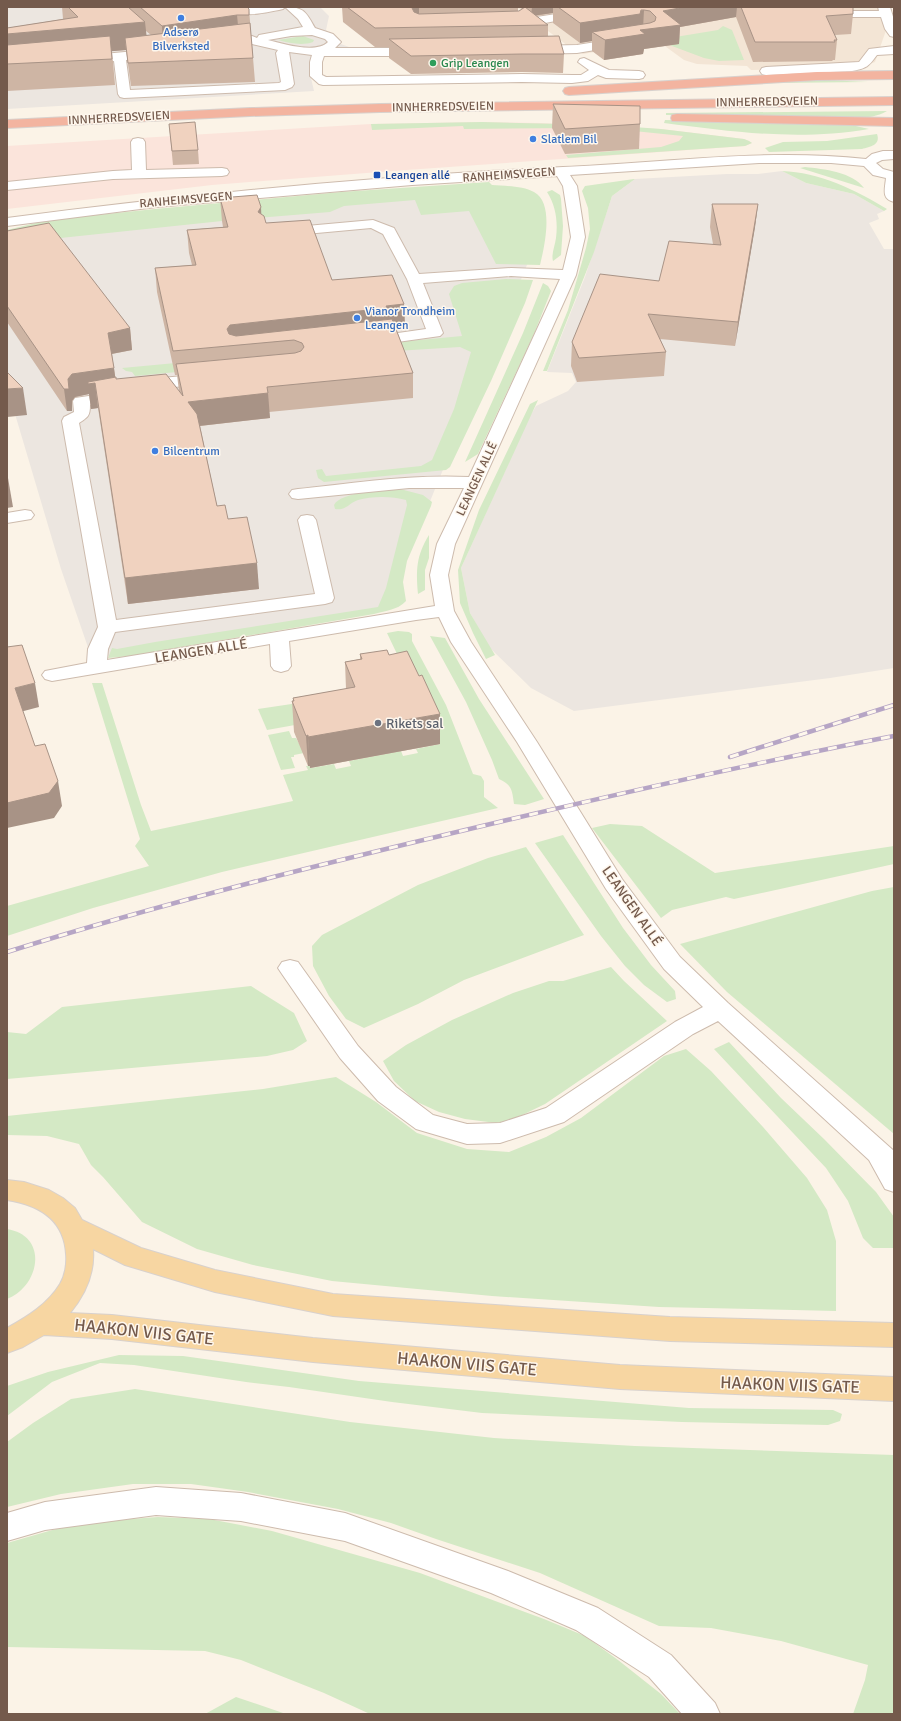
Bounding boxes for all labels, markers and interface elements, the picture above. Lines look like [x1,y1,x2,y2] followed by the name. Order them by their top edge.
[176,13,186,23] marker: Adserø Bilverksted
[152,25,210,54] place label: Adserø Bilverksted
[441,56,509,71] place label: Grip Leangen
[428,58,438,68] marker: Grip Leangen
[716,94,818,110] street label: INNHERREDSVEIEN
[392,99,494,115] street label: INNHERREDSVEIEN
[68,108,170,128] street label: INNHERREDSVEIEN
[541,132,597,147] place label: Slatlem Bil
[528,134,538,144] marker: Slatlem Bil
[462,164,556,186] street label: RANHEIMSVEGEN
[385,168,450,183] place label: Leangen allé
[372,170,382,180] marker: Leangen allé
[139,188,233,212] street label: RANHEIMSVEGEN
[365,304,455,333] place label: Vianor Trondheim Leangen
[352,313,362,323] marker: Vianor Trondheim Leangen
[453,439,501,518] street label: LEANGEN ALLÉ
[163,444,220,459] place label: Bilcentrum
[150,446,160,456] marker: Bilcentrum
[153,635,249,667] street label: LEANGEN ALLÉ
[386,715,443,732] place label: Rikets sal
[373,718,383,728] marker: Rikets sal
[598,863,666,949] street label: LEANGEN ALLÉ
[73,1314,215,1350] street label: HAAKON VIIS GATE
[396,1347,538,1381] street label: HAAKON VIIS GATE
[720,1372,860,1398] street label: HAAKON VIIS GATE

